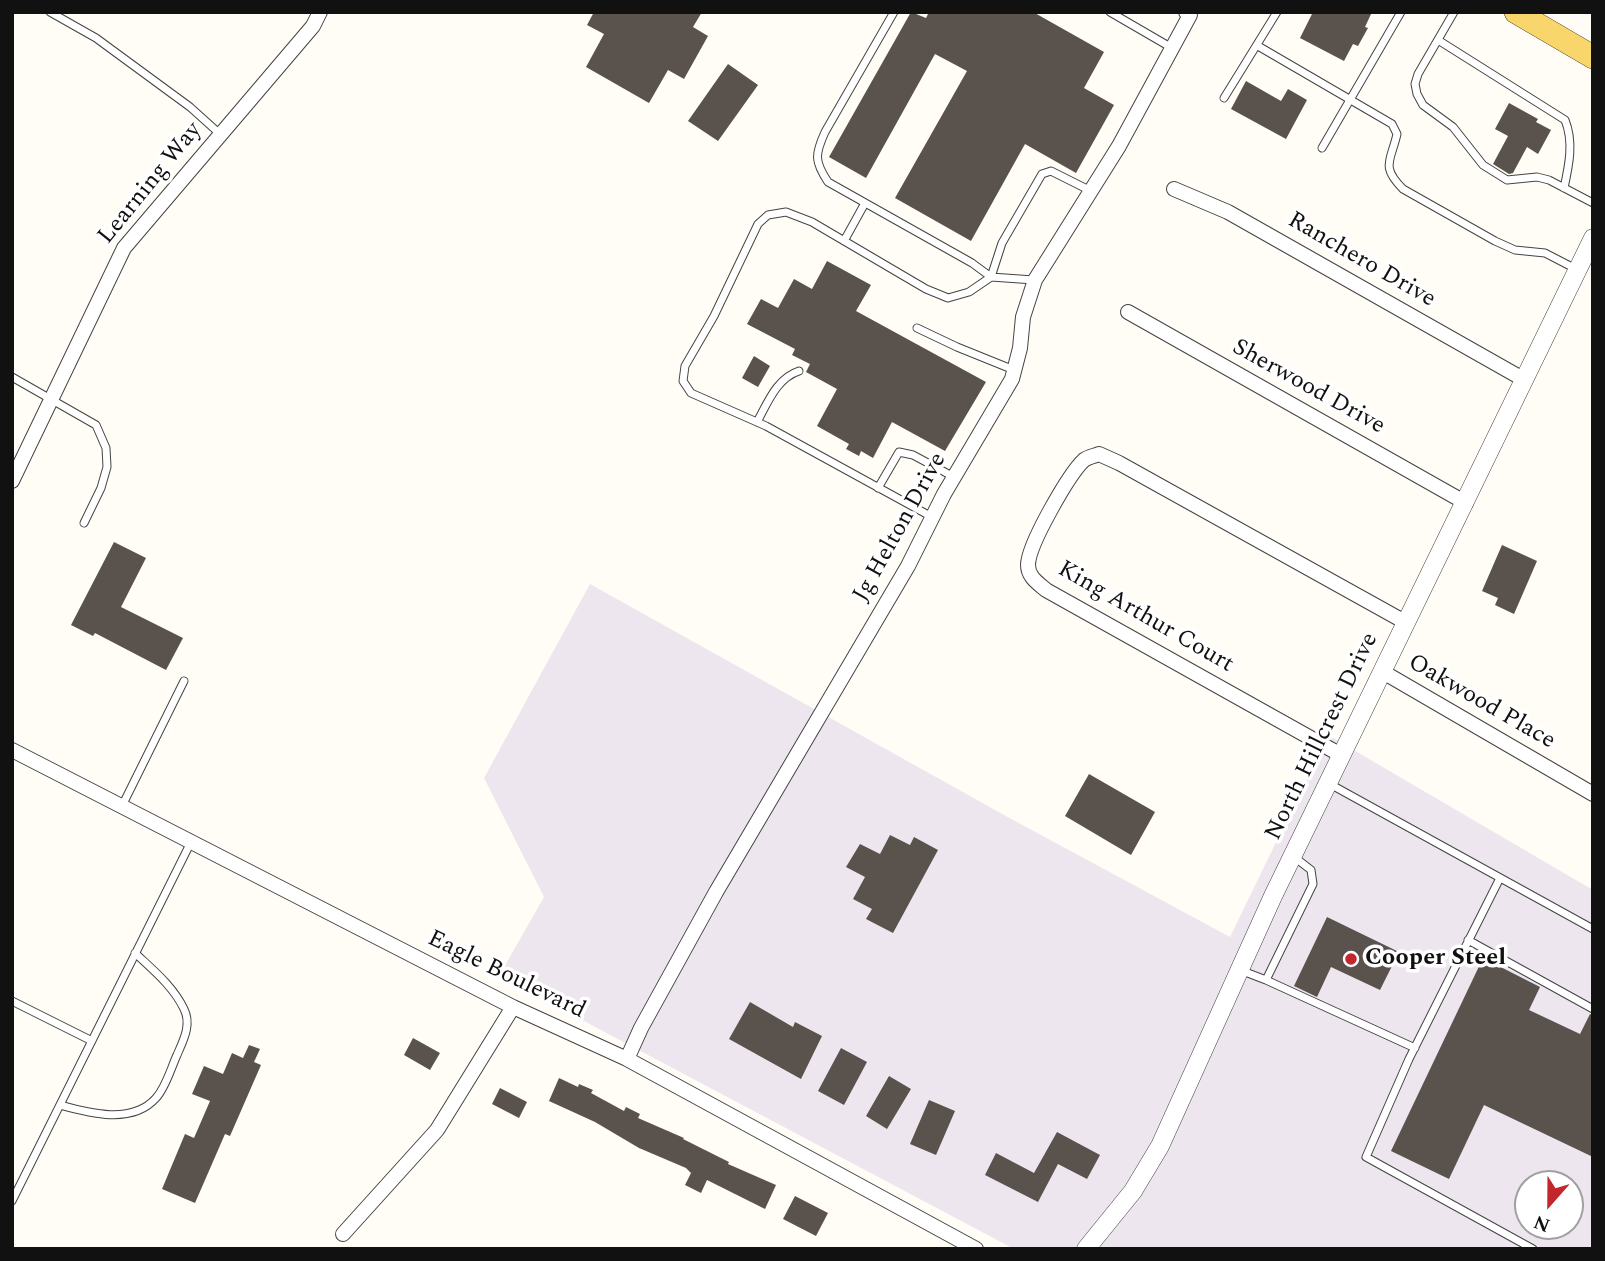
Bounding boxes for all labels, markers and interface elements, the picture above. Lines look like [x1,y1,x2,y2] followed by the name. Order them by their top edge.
[93,117,209,251] street label: Learning Way
[1282,207,1440,315] street label: Ranchero Drive
[1227,334,1389,442] street label: Sherwood Drive
[848,448,954,608] street label: Jg Helton Drive
[1052,556,1238,680] street label: King Arthur Court
[1260,629,1386,845] street label: North Hillcrest Drive
[1402,649,1560,757] street label: Oakwood Place
[422,925,590,1027] street label: Eagle Boulevard
[1365,945,1506,973] place label: Cooper Steel
[1343,951,1359,967] marker: Cooper Steel
[1514,1170,1584,1240] north arrow
[1530,1207,1554,1240] text: N

